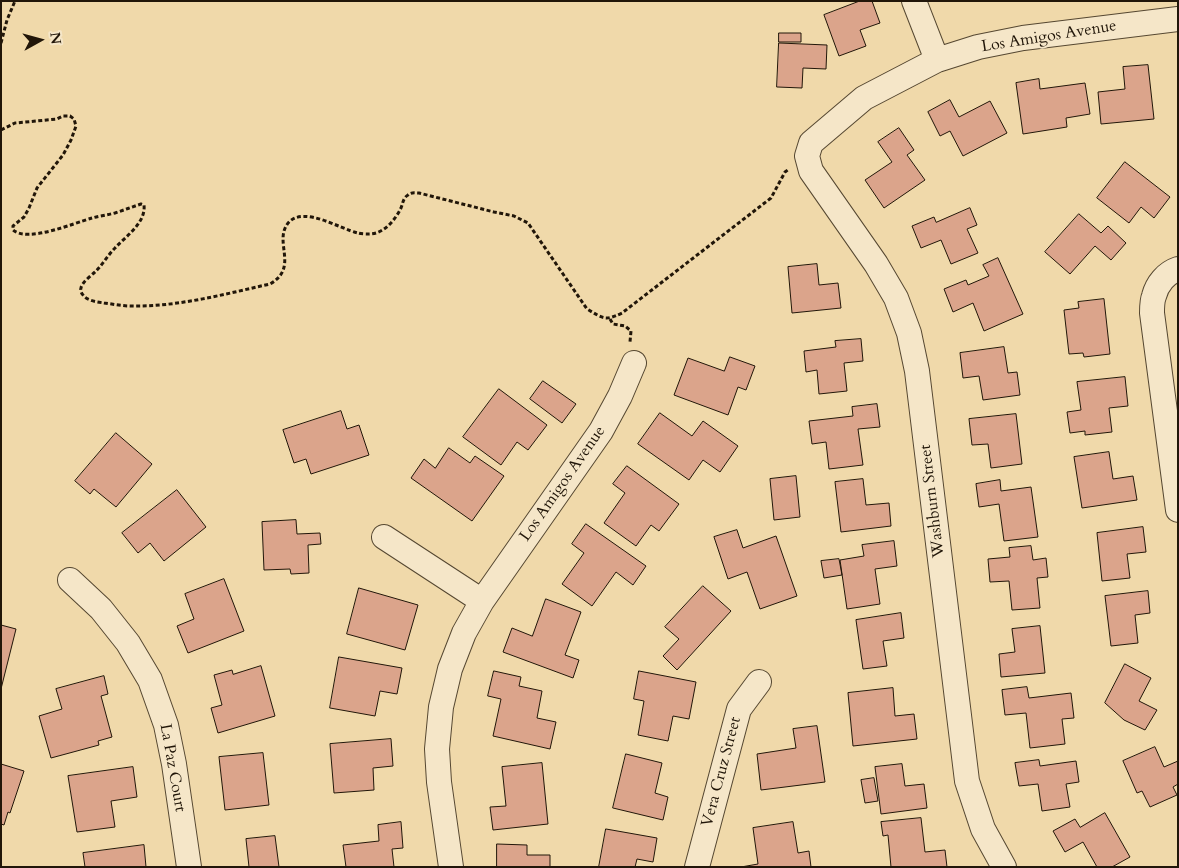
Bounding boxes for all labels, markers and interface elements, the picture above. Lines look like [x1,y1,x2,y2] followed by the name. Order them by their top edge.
[15,15,65,65] north arrow
[980,17,1118,57] street label: Los Amigos Avenue
[45,31,66,45] text: N
[516,423,610,545] street label: Los Amigos Avenue
[917,443,949,559] street label: Washburn Street
[698,715,746,829] street label: Vera Cruz Street
[155,722,189,814] street label: La Paz Court

